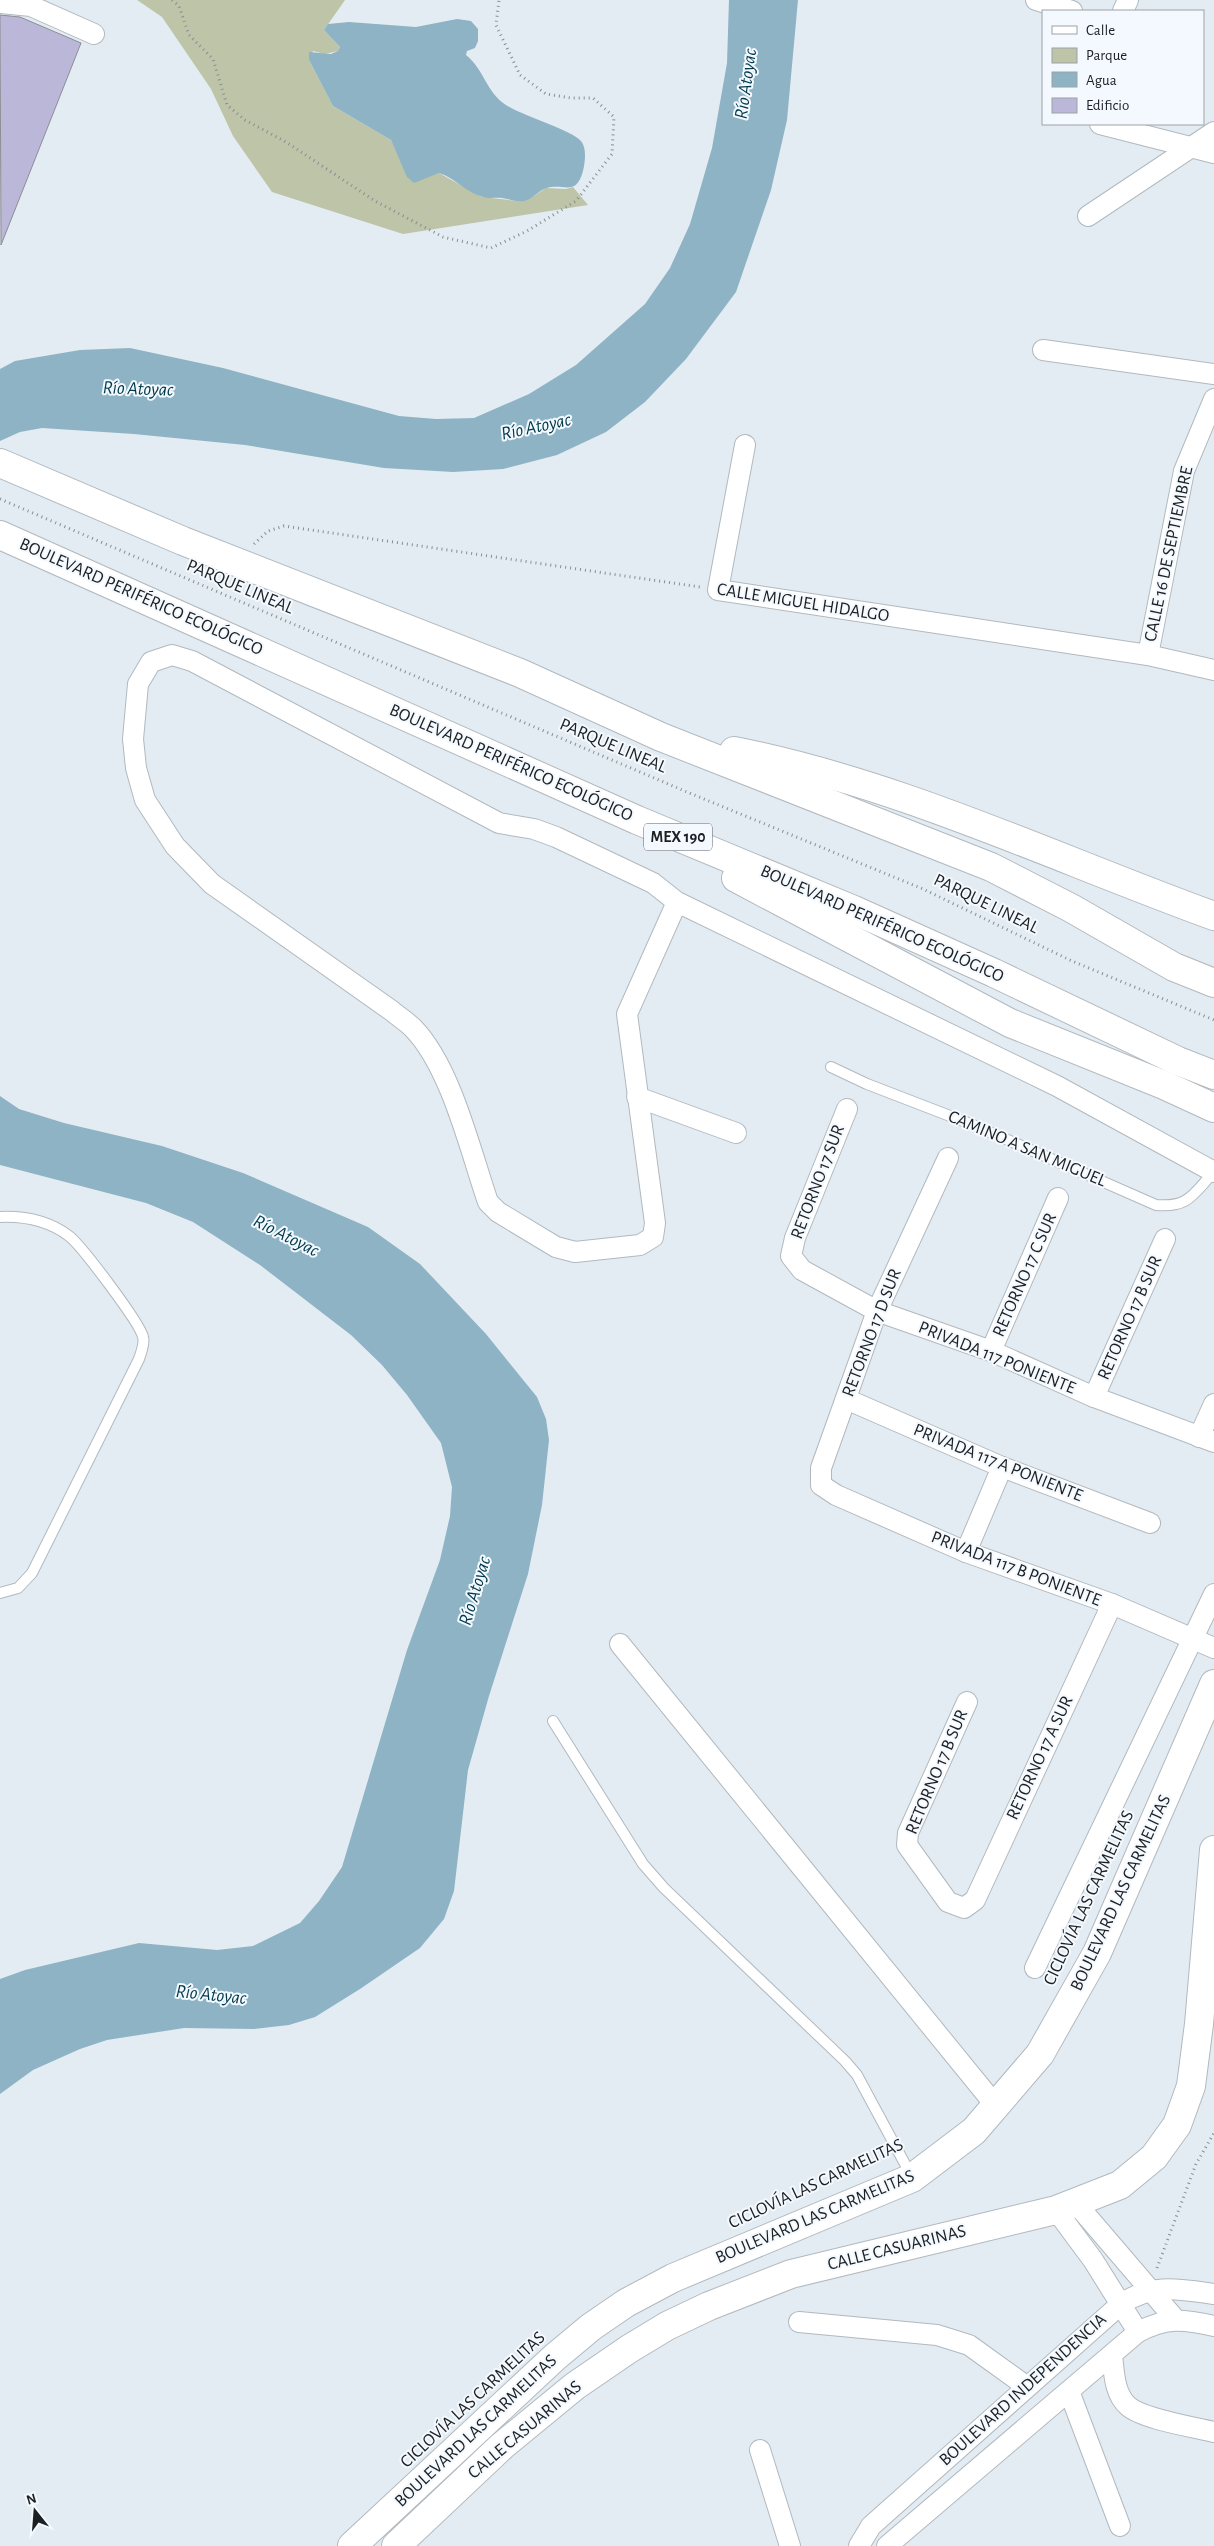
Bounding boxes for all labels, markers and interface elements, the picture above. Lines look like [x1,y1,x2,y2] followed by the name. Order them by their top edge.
[1042,10,1204,125] legend
[1086,23,1115,38] text: Calle
[732,47,760,120] water label: Río Atoyac
[1086,48,1127,63] text: Parque
[1086,73,1117,88] text: Agua
[1086,98,1129,113] text: Edificio
[102,378,174,400] water label: Río Atoyac
[499,410,573,444] water label: Río Atoyac
[1142,464,1196,643] street label: CALLE 16 DE SEPTIEMBRE
[17,532,267,659] street label: BOULEVARD PERIFÉRICO ECOLÓGICO
[184,556,297,618] street label: PARQUE LINEAL
[716,580,890,626] street label: CALLE MIGUEL HIDALGO
[387,698,637,825] street label: BOULEVARD PERIFÉRICO ECOLÓGICO
[557,715,670,777] street label: PARQUE LINEAL
[644,824,712,850] road number: MEX 190
[758,859,1008,986] street label: BOULEVARD PERIFÉRICO ECOLÓGICO
[931,871,1042,937] street label: PARQUE LINEAL
[945,1108,1109,1191] street label: CAMINO A SAN MIGUEL
[788,1122,848,1242] street label: RETORNO 17 SUR
[990,1210,1060,1340] street label: RETORNO 17 C SUR
[250,1211,322,1261] water label: Río Atoyac
[1095,1253,1165,1383] street label: RETORNO 17 B SUR
[839,1266,905,1400] street label: RETORNO 17 D SUR
[916,1318,1078,1398] street label: PRIVADA 117 PONIENTE
[911,1421,1086,1505] street label: PRIVADA 117 A PONIENTE
[929,1528,1104,1610] street label: PRIVADA 117 B PONIENTE
[456,1554,495,1628] water label: Río Atoyac
[1003,1693,1077,1823] street label: RETORNO 17 A SUR
[903,1707,971,1837] street label: RETORNO 17 B SUR
[1068,1792,1174,1994] street label: BOULEVARD LAS CARMELITAS
[1038,1807,1137,1988] street label: CICLOVÍA LAS CARMELITAS
[175,1982,248,2008] water label: Río Atoyac
[725,2133,906,2232] street label: CICLOVÍA LAS CARMELITAS
[713,2167,917,2267] street label: BOULEVARD LAS CARMELITAS
[826,2222,968,2274] street label: CALLE CASUARINAS
[936,2310,1110,2470] street label: BOULEVARD INDEPENDENCIA
[395,2326,549,2471] street label: CICLOVÍA LAS CARMELITAS
[392,2351,560,2511] street label: BOULEVARD LAS CARMELITAS
[465,2377,585,2483] street label: CALLE CASUARINAS
[10,2486,60,2536] north arrow
[25,2491,38,2508] text: N

